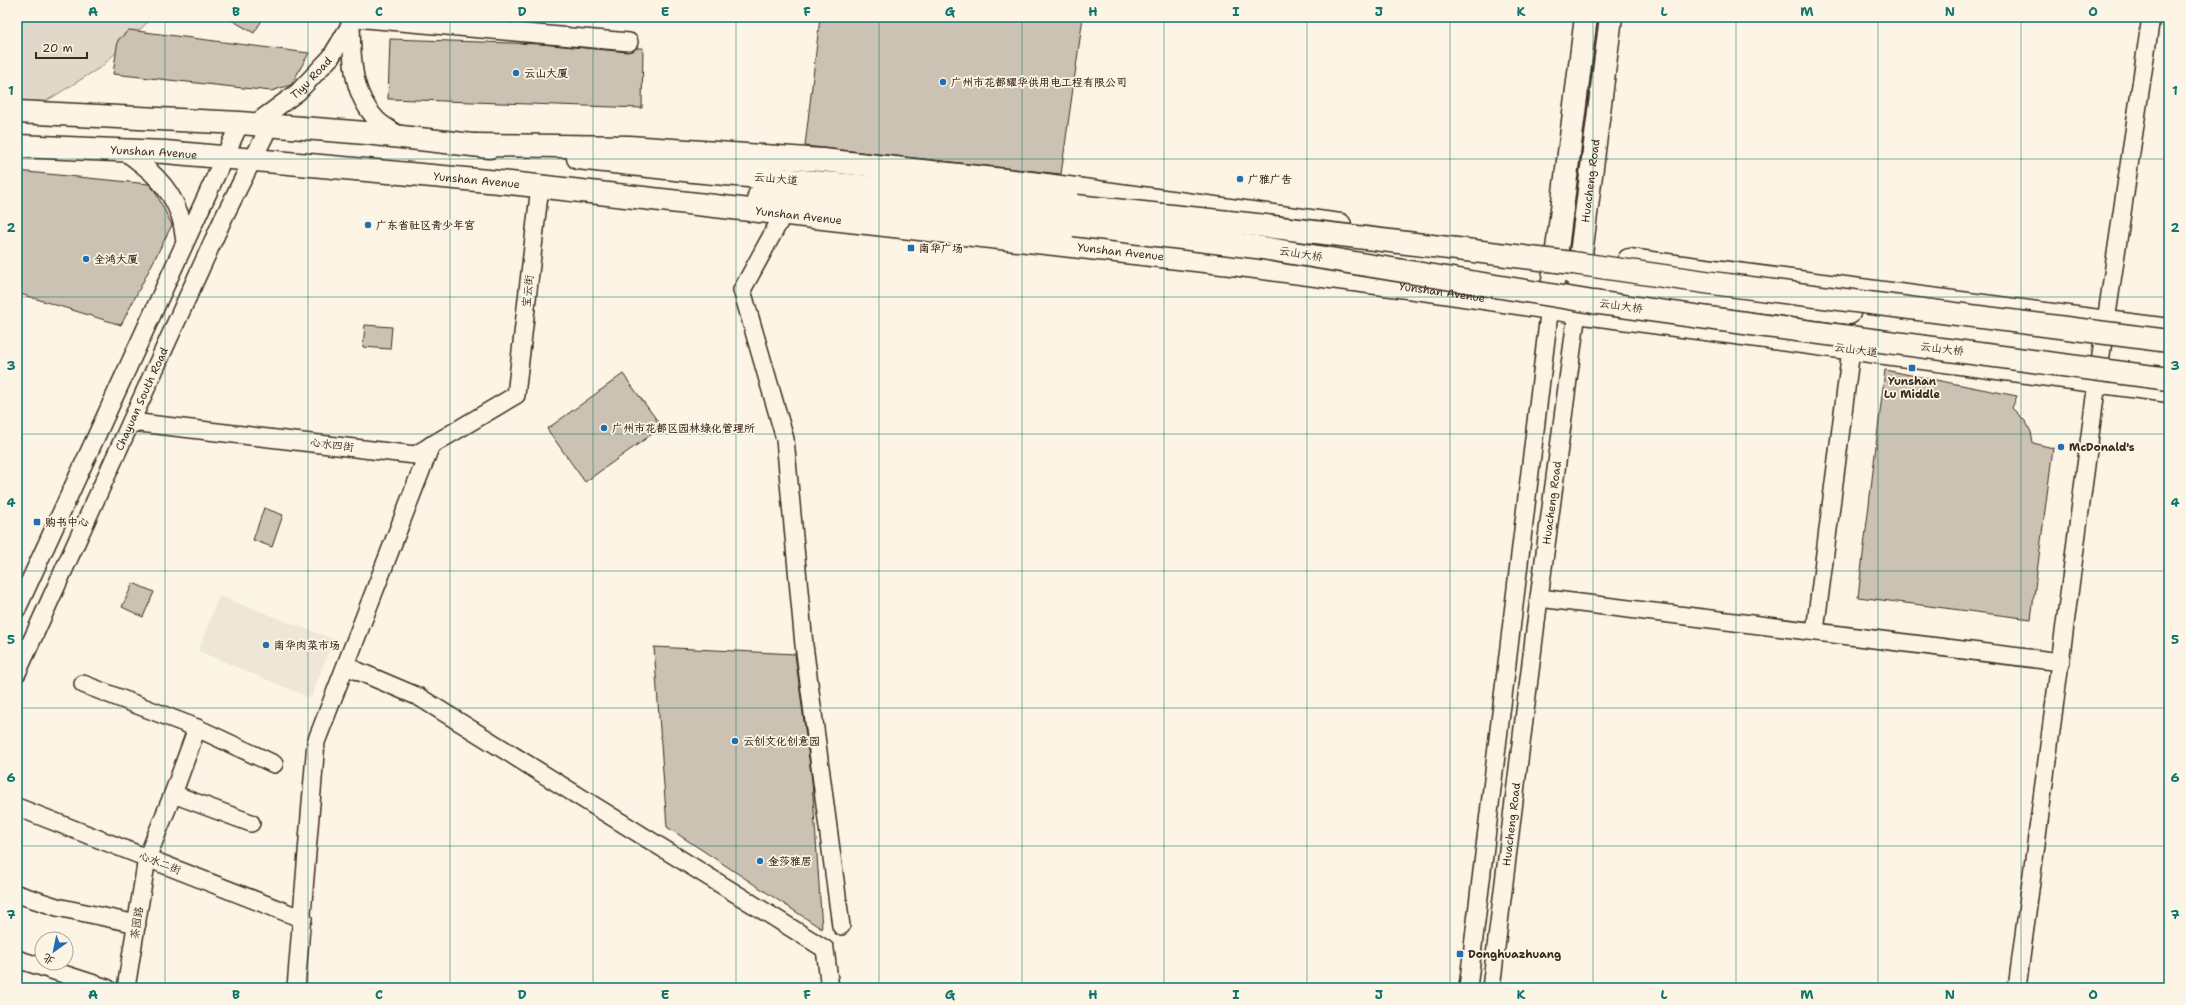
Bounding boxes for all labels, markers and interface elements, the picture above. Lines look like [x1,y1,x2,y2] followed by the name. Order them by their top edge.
[88,3,98,20] text: A
[232,3,240,20] text: B
[375,3,383,20] text: C
[517,3,527,20] text: D
[661,3,670,20] text: E
[803,3,811,20] text: F
[945,3,956,20] text: G
[1088,3,1098,20] text: H
[1232,3,1240,20] text: I
[1375,3,1383,20] text: J
[1517,3,1526,20] text: K
[1660,3,1668,20] text: L
[1800,3,1814,20] text: M
[1945,3,1955,20] text: N
[2088,3,2098,20] text: O
[36,34,87,60] scale bar
[42,40,73,56] text: 20 m
[287,53,335,103] street label: Tiyu Road
[524,66,568,81] place label: 云山大厦
[511,68,521,78] marker: 云山大厦
[951,75,1127,90] place label: 广州市花都耀华供用电工程有限公司
[938,77,948,87] marker: 广州市花都耀华供用电工程有限公司
[8,82,14,99] text: 1
[2172,82,2178,99] text: 1
[1578,138,1603,223] street label: Huacheng Road
[110,142,198,162] street label: Yunshan Avenue
[433,169,521,192] street label: Yunshan Avenue
[753,170,799,188] street label: 云山大道
[1248,172,1292,187] place label: 广雅广告
[1235,174,1245,184] marker: 广雅广告
[755,203,843,228] street label: Yunshan Avenue
[376,218,475,233] place label: 广东省社区青少年宫
[6,219,16,236] text: 2
[2170,219,2180,236] text: 2
[363,220,373,230] marker: 广东省社区青少年宫
[1077,239,1165,264] street label: Yunshan Avenue
[919,241,963,256] place label: 南华广场
[906,243,916,253] marker: 南华广场
[1278,243,1324,265] street label: 云山大桥
[94,252,138,267] place label: 全鸿大厦
[81,254,91,264] marker: 全鸿大厦
[519,273,537,308] street label: 宝云街
[1398,278,1486,306] street label: Yunshan Avenue
[1598,296,1644,316] street label: 云山大桥
[1919,339,1965,359] street label: 云山大桥
[1833,340,1879,360] street label: 云山大道
[111,345,171,453] street label: Chayuan South Road
[6,357,16,374] text: 3
[2170,357,2180,374] text: 3
[1907,363,1917,373] marker: Yunshan Lu Middle
[1884,374,1940,402] place label: Yunshan Lu Middle
[612,421,755,436] place label: 广州市花都区园林绿化管理所
[599,423,609,433] marker: 广州市花都区园林绿化管理所
[309,435,356,455] street label: 心水四街
[2069,440,2135,455] place label: McDonald's
[2056,442,2066,452] marker: McDonald's
[1539,460,1565,545] street label: Huacheng Road
[6,494,16,511] text: 4
[2170,494,2180,511] text: 4
[45,515,89,530] place label: 购书中心
[32,517,42,527] marker: 购书中心
[7,631,15,648] text: 5
[2171,631,2179,648] text: 5
[274,638,340,653] place label: 南华肉菜市场
[261,640,271,650] marker: 南华肉菜市场
[743,734,820,749] place label: 云创文化创意园
[730,736,740,746] marker: 云创文化创意园
[6,769,16,786] text: 6
[2170,769,2180,786] text: 6
[1499,782,1524,867] street label: Huacheng Road
[137,848,184,878] street label: 心水二街
[768,854,812,869] place label: 金莎雅居
[755,856,765,866] marker: 金莎雅居
[6,906,16,923] text: 7
[127,906,147,940] street label: 茶园路
[2170,906,2180,923] text: 7
[34,931,74,971] north arrow
[1468,947,1561,962] place label: Donghuazhuang
[1455,949,1465,959] marker: Donghuazhuang
[40,950,58,968] text: 北
[88,986,98,1003] text: A
[232,986,240,1003] text: B
[375,986,383,1003] text: C
[517,986,527,1003] text: D
[661,986,670,1003] text: E
[803,986,811,1003] text: F
[945,986,956,1003] text: G
[1088,986,1098,1003] text: H
[1232,986,1240,1003] text: I
[1375,986,1383,1003] text: J
[1517,986,1526,1003] text: K
[1660,986,1668,1003] text: L
[1800,986,1814,1003] text: M
[1945,986,1955,1003] text: N
[2088,986,2098,1003] text: O

